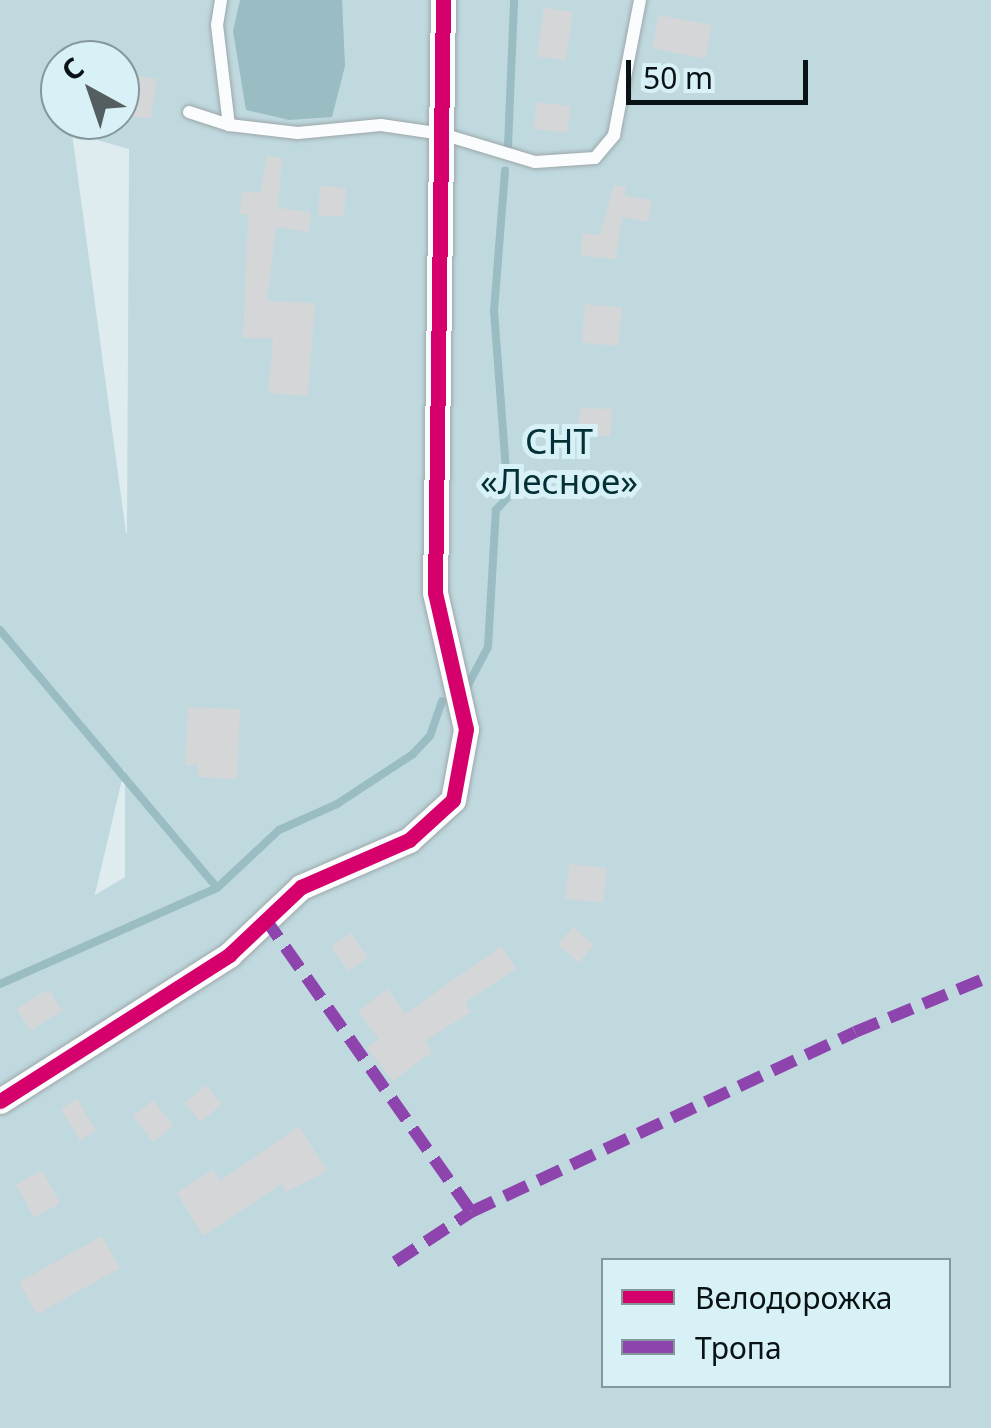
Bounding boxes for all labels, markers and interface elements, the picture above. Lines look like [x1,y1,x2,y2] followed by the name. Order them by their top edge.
[40,40,140,140] north arrow
[631,40,814,102] scale bar
[53,48,91,89] text: С
[643,57,713,98] text: 50 m
[480,420,638,502] park label: СНТ «Лесное»
[601,1258,951,1388] legend
[695,1277,892,1318] text: Велодорожка
[695,1327,782,1368] text: Тропа

